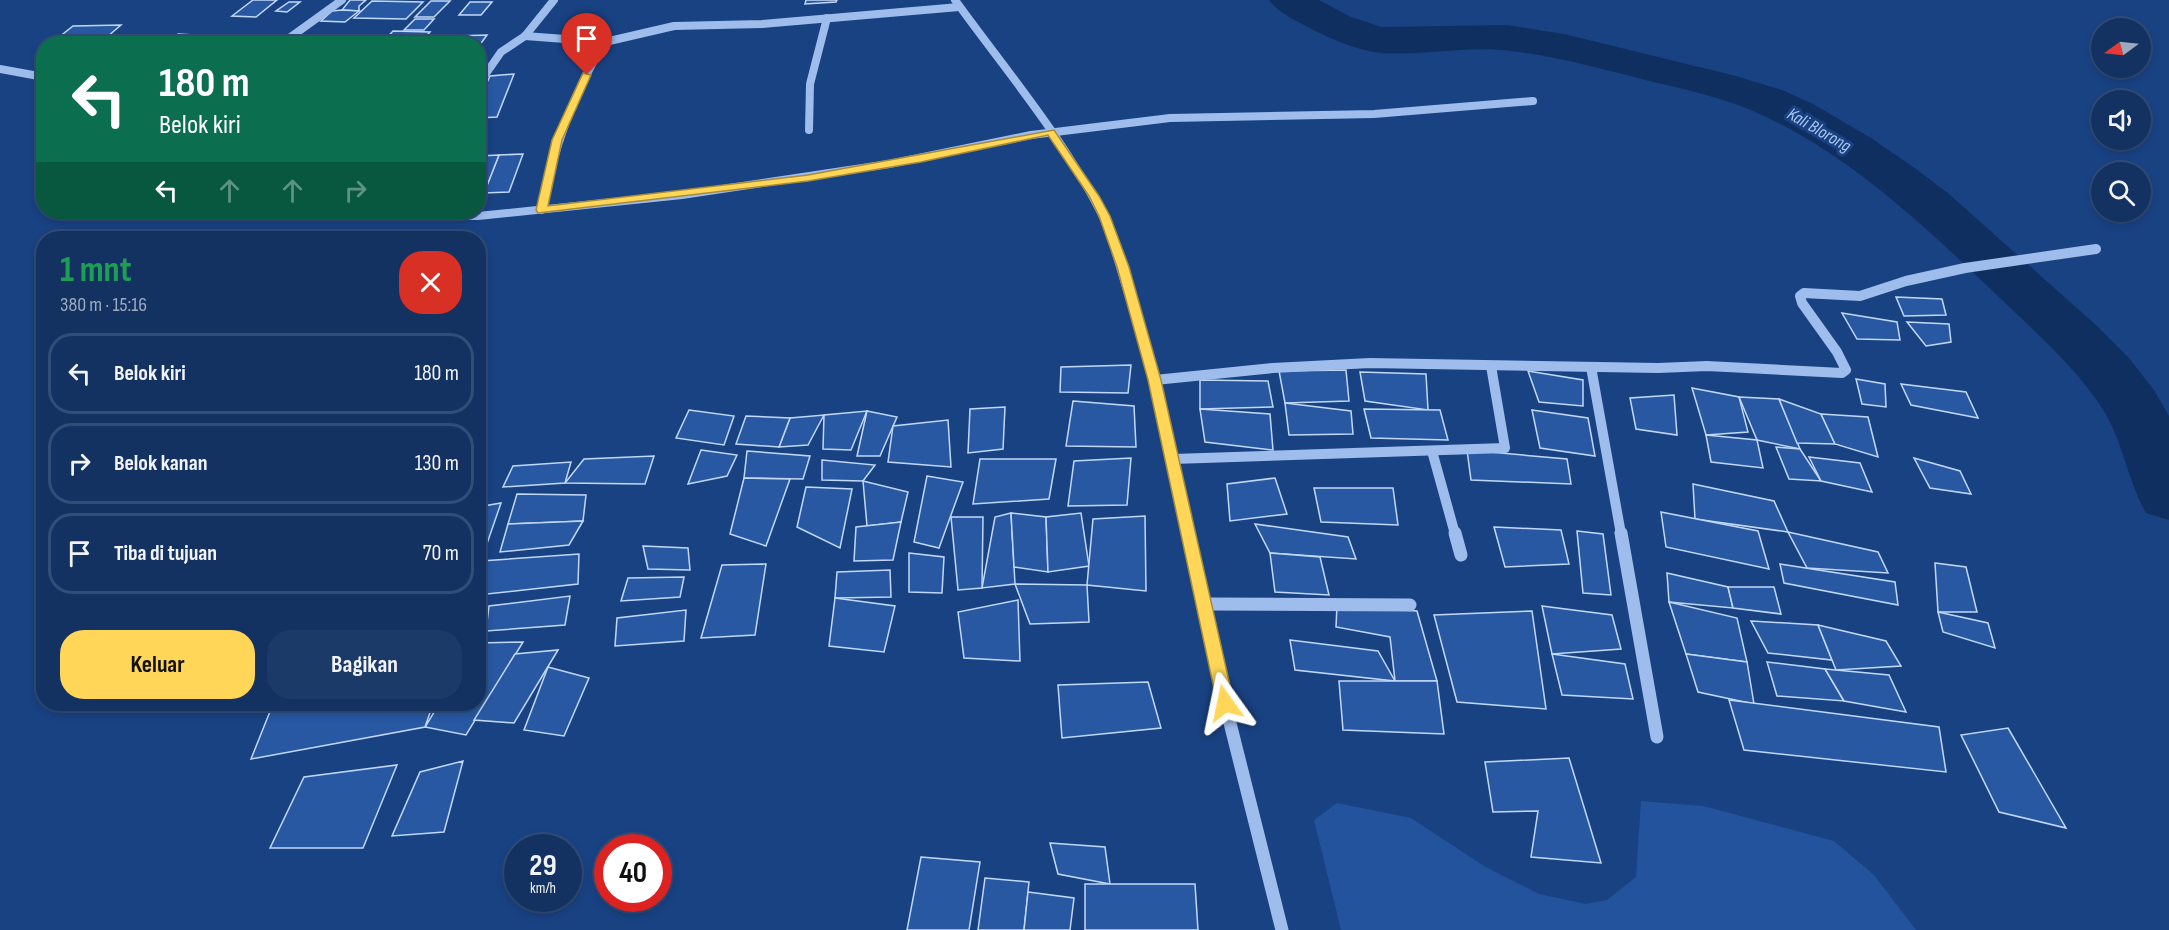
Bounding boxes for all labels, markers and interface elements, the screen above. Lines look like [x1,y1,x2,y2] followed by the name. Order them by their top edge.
[561,13,612,75] pin
[2091,18,2151,78] north arrow
[2091,18,2151,222] map controls
[570,22,603,55] icon: arrive
[159,58,250,109] text: 180 m
[60,60,138,138] icon: left
[2091,90,2151,150] button: sound
[1783,103,1855,157] water label: Kali Blorong
[159,109,241,141] text: Belok kiri
[2091,162,2151,222] button: search
[150,174,183,207] icon: left
[213,174,246,207] icon: ahead
[276,174,309,207] icon: ahead
[339,174,372,207] icon: right
[60,249,132,292] text: 1 mnt
[399,251,462,314] button: close
[60,293,147,317] text: 380 m · 15:16
[63,357,96,390] icon: left
[114,360,186,387] text: Belok kiri
[414,360,459,387] text: 180 m
[63,447,96,480] icon: right
[114,450,207,477] text: Belok kanan
[415,450,459,477] text: 130 m
[63,537,96,570] icon: arrive
[114,540,217,567] text: Tiba di tujuan
[423,540,459,567] text: 70 m
[60,630,255,699] button: Keluar
[267,630,462,699] button: Bagikan
[1193,671,1257,735] position arrow
[594,834,672,912] speed limit sign: 40
[529,848,557,884] text: 29
[530,879,556,898] text: km/h

